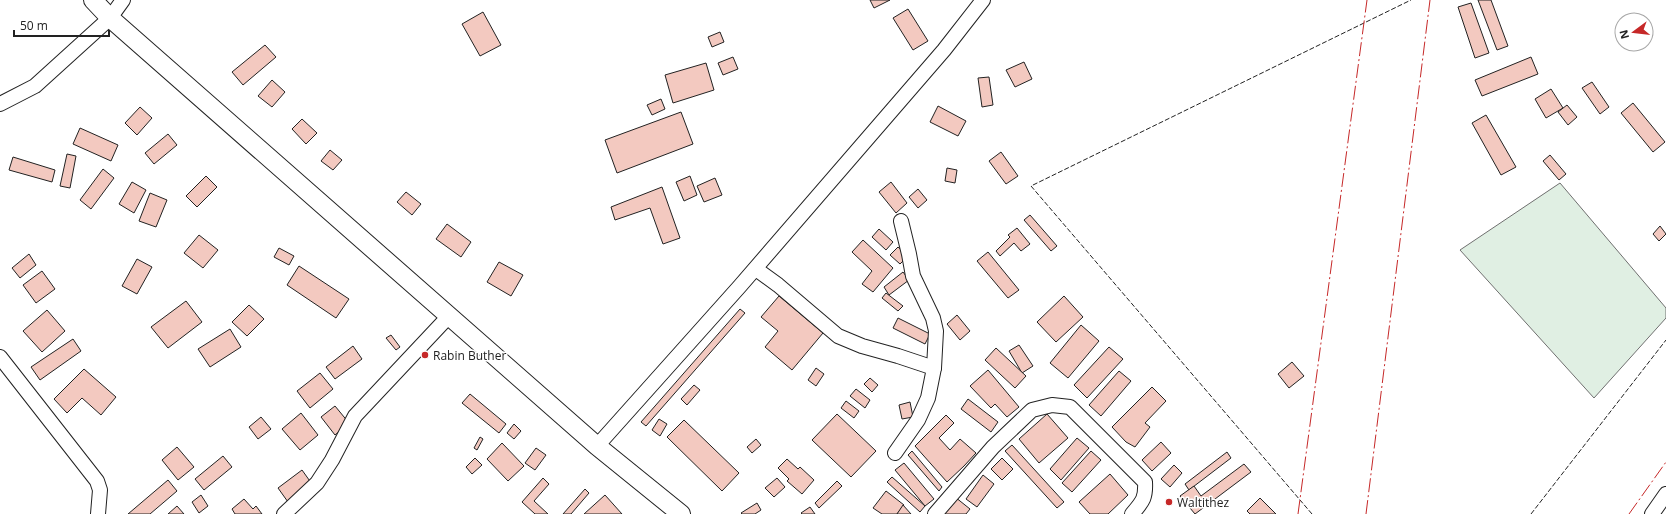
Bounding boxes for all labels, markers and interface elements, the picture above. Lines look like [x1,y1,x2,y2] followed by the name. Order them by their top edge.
[14,12,109,38] scale bar
[1614,12,1654,52] north arrow
[20,17,48,34] text: 50 m
[1615,28,1632,41] text: N
[433,347,506,364] place label: Rabin Buther
[420,350,430,360] marker: Rabin Buther
[1177,494,1229,511] place label: Waltithez
[1164,497,1174,507] marker: Waltithez

